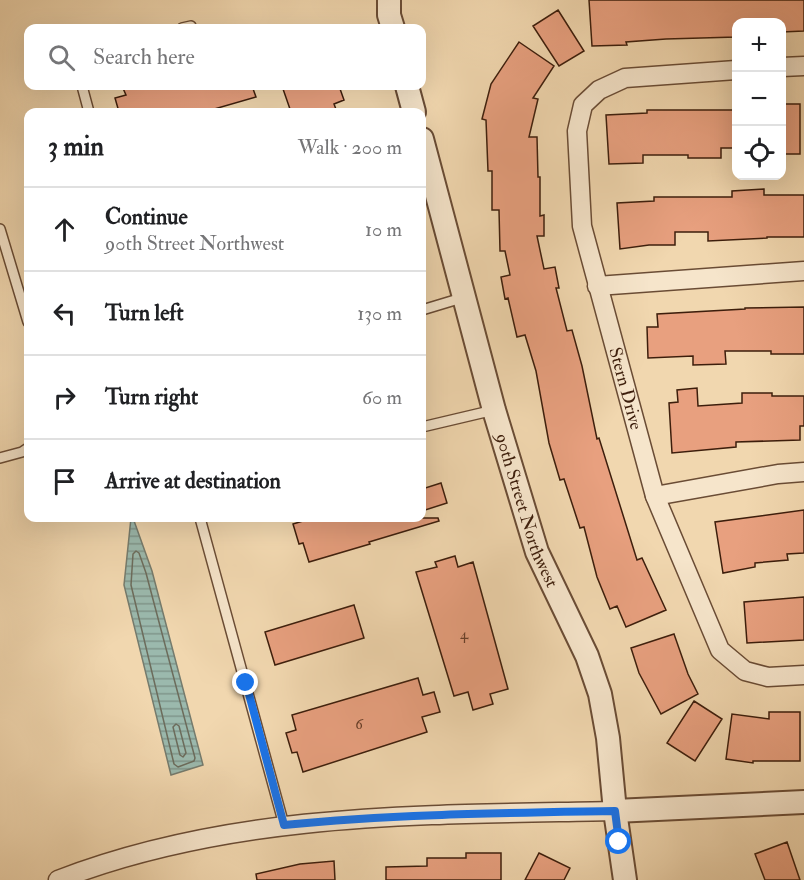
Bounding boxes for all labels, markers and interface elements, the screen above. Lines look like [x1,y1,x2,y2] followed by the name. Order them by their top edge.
[732,18,786,180] map controls
[732,18,786,72] button: +
[24,24,426,90] search box
[45,41,78,74] icon: search
[93,43,195,71] text: Search here
[732,72,786,126] button: −
[732,126,786,180] button: locate
[48,131,104,163] text: 3 min
[298,135,402,160] text: Walk · 200 m
[105,203,188,231] text: Continue
[48,213,81,246] icon: ahead
[365,217,402,242] text: 10 m
[105,231,284,256] text: 90th Street Northwest
[48,297,81,330] icon: left
[105,299,184,327] text: Turn left
[357,301,402,326] text: 130 m
[604,345,648,433] street label: Stern Drive
[48,381,81,414] icon: right
[105,383,198,411] text: Turn right
[362,385,402,410] text: 60 m
[490,429,564,591] street label: 90th Street Northwest
[48,465,81,498] icon: arrive
[105,467,281,495] text: Arrive at destination
[460,625,469,644] house number: 4
[232,669,258,695] route end
[355,715,364,734] house number: 6
[605,828,631,854] route start

